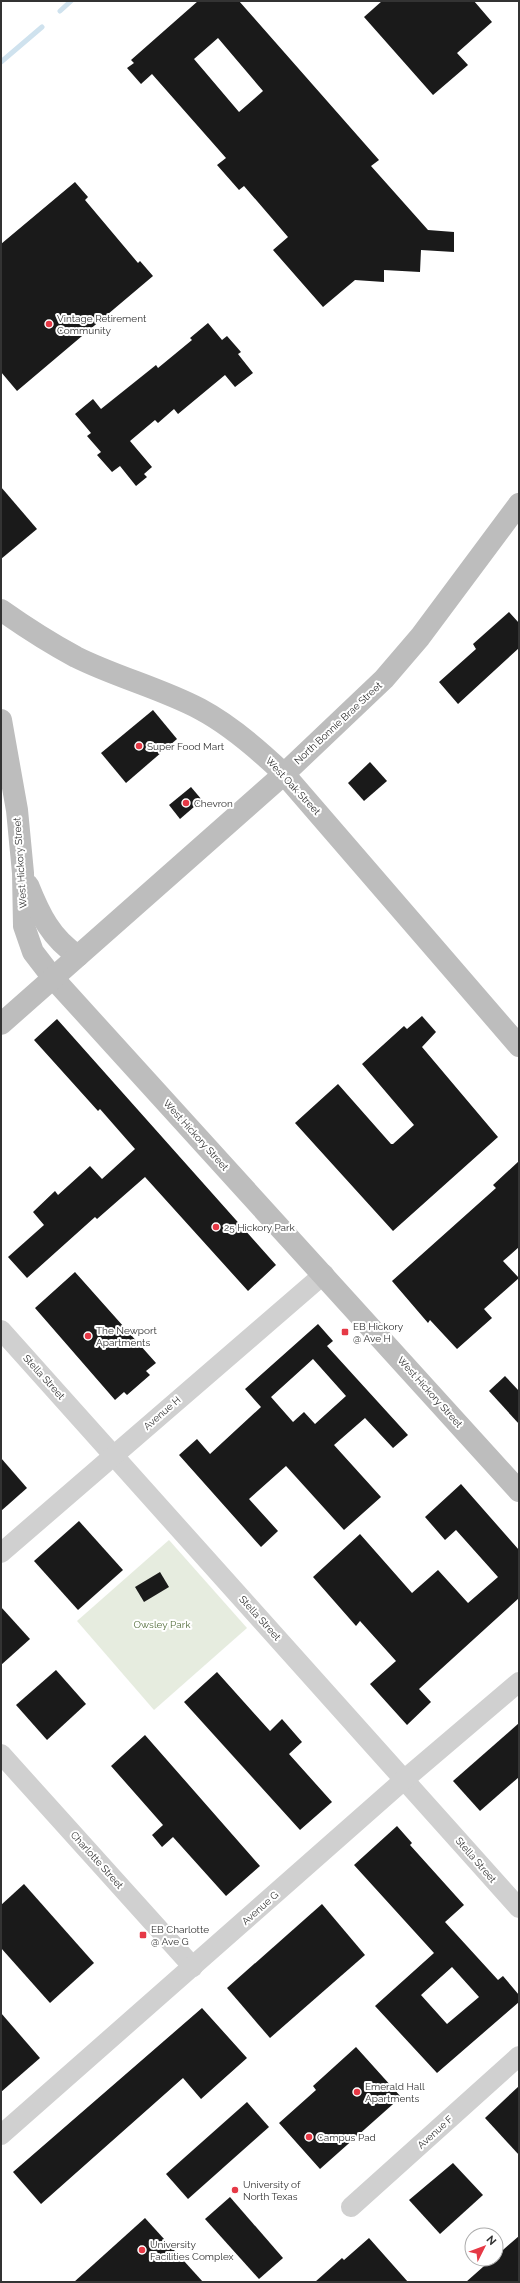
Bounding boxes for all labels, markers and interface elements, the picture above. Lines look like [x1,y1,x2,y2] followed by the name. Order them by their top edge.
[57,313,147,336] place label: Vintage Retirement Community
[44,319,54,329] marker: Vintage Retirement Community
[292,679,384,766] street label: North Bonnie Brae Street
[134,741,144,751] marker: Super Food Mart
[147,741,225,752] place label: Super Food Mart
[263,755,323,818] street label: West Oak Street
[181,798,191,808] marker: Chevron
[194,798,233,809] place label: Chevron
[11,816,29,909] street label: West Hickory Street
[161,1097,231,1173] street label: West Hickory Street
[211,1222,221,1232] marker: 25 Hickory Park
[224,1222,296,1233] place label: 25 Hickory Park
[353,1321,404,1344] place label: EB Hickory @ Ave H
[96,1325,157,1348] place label: The Newport Apartments
[340,1327,350,1337] marker: EB Hickory @ Ave H
[83,1331,93,1341] marker: The Newport Apartments
[21,1352,67,1402] street label: Stella Street
[395,1354,465,1430] street label: West Hickory Street
[141,1394,183,1432] street label: Avenue H
[237,1593,283,1643] street label: Stella Street
[134,1619,191,1630] park label: Owsley Park
[68,1829,126,1891] street label: Charlotte Street
[453,1835,499,1885] street label: Stella Street
[240,1889,280,1927] street label: Avenue G
[151,1924,209,1947] place label: EB Charlotte @ Ave G
[138,1930,148,1940] marker: EB Charlotte @ Ave G
[365,2081,425,2104] place label: Emerald Hall Apartments
[352,2087,362,2097] marker: Emerald Hall Apartments
[415,2113,455,2151] street label: Avenue F
[304,2132,314,2142] marker: Campus Pad
[317,2132,376,2143] place label: Campus Pad
[243,2179,301,2202] place label: University of North Texas
[230,2185,240,2195] marker: University of North Texas
[464,2227,504,2267] north arrow
[483,2233,499,2248] text: N
[150,2239,234,2262] place label: University Facilities Complex
[137,2245,147,2255] marker: University Facilities Complex

